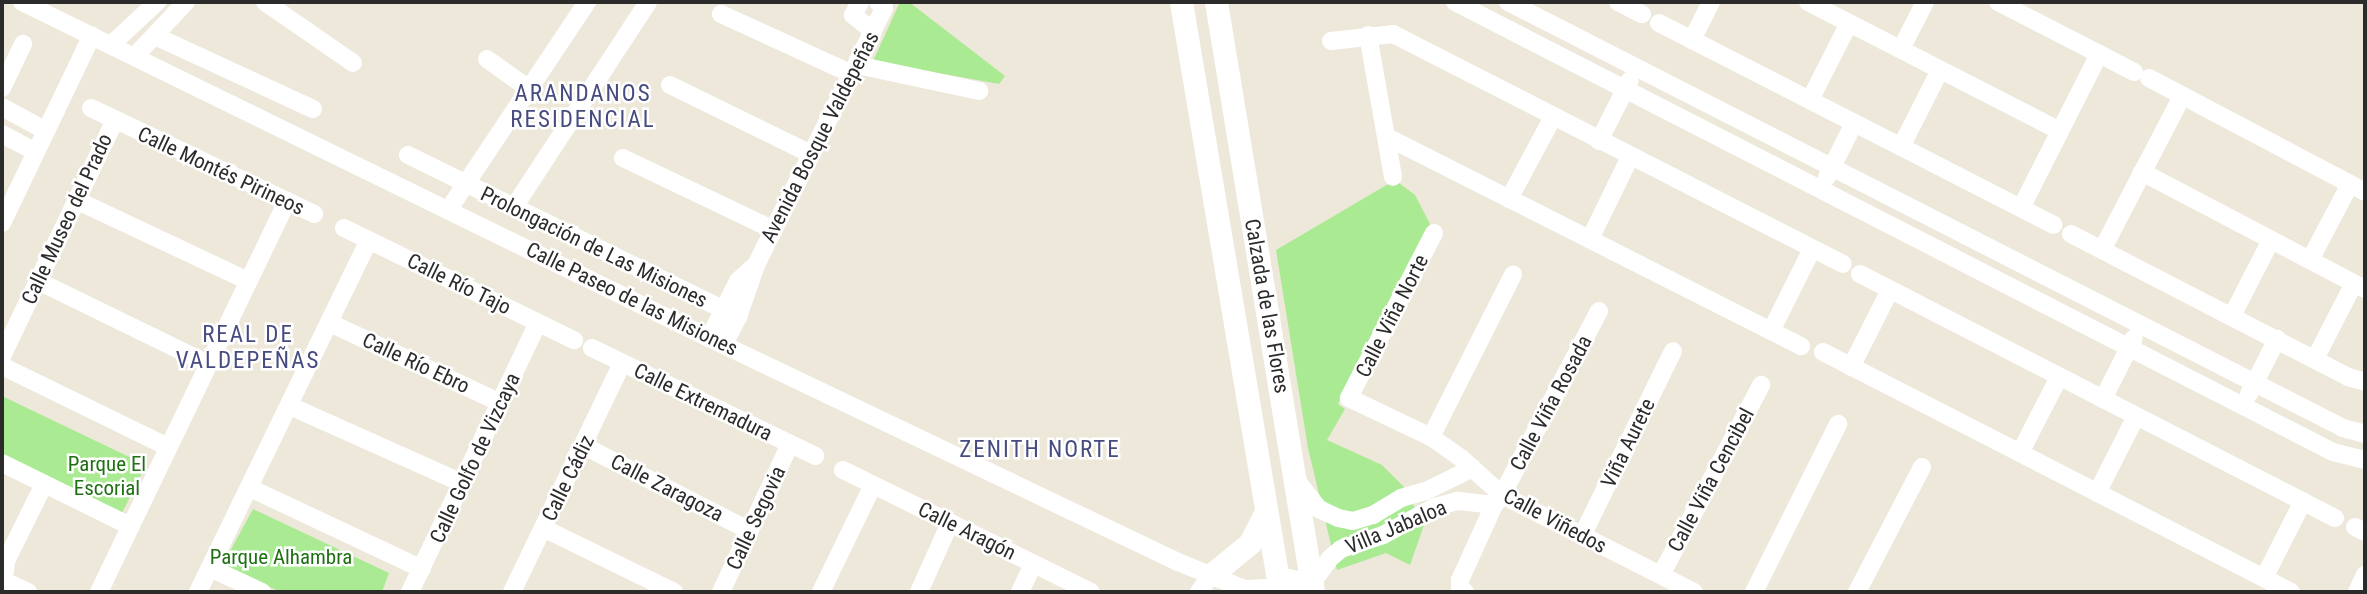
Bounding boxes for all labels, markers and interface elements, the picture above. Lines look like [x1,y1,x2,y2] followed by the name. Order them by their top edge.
[756,27,884,247] street label: Avenida Bosque Valdepeñas
[512,80,654,134] district label: ARANDANOS RESIDENCIAL
[134,121,308,221] street label: Calle Montés Pirineos
[16,130,118,308] street label: Calle Museo del Prado
[477,181,711,313] street label: Prolongación de Las Misiones
[1239,217,1295,395] street label: Calzada de las Flores
[522,237,742,361] street label: Calle Paseo de las Misiones
[403,248,515,320] street label: Calle Río Tajo
[1350,250,1434,382] street label: Calle Viña Norte
[177,321,319,375] district label: REAL DE VALDEPEÑAS
[358,327,474,399] street label: Calle Río Ebro
[1505,331,1597,475] street label: Calle Viña Rosada
[630,358,776,446] street label: Calle Extremadura
[424,369,526,547] street label: Calle Golfo de Vizcaya
[1596,394,1660,492] street label: Viña Aurete
[1662,404,1760,556] street label: Calle Viña Cencibel
[536,431,600,525] street label: Calle Cádiz
[961,436,1119,464] district label: ZENITH NORTE
[606,449,728,527] street label: Calle Zaragoza
[68,451,146,501] park label: Parque El Escorial
[721,462,791,574] street label: Calle Segovia
[1499,483,1611,559] street label: Calle Viñedos
[1342,494,1450,560] street label: Villa Jabaloa
[914,497,1020,565] street label: Calle Aragón
[210,544,352,570] park label: Parque Alhambra

